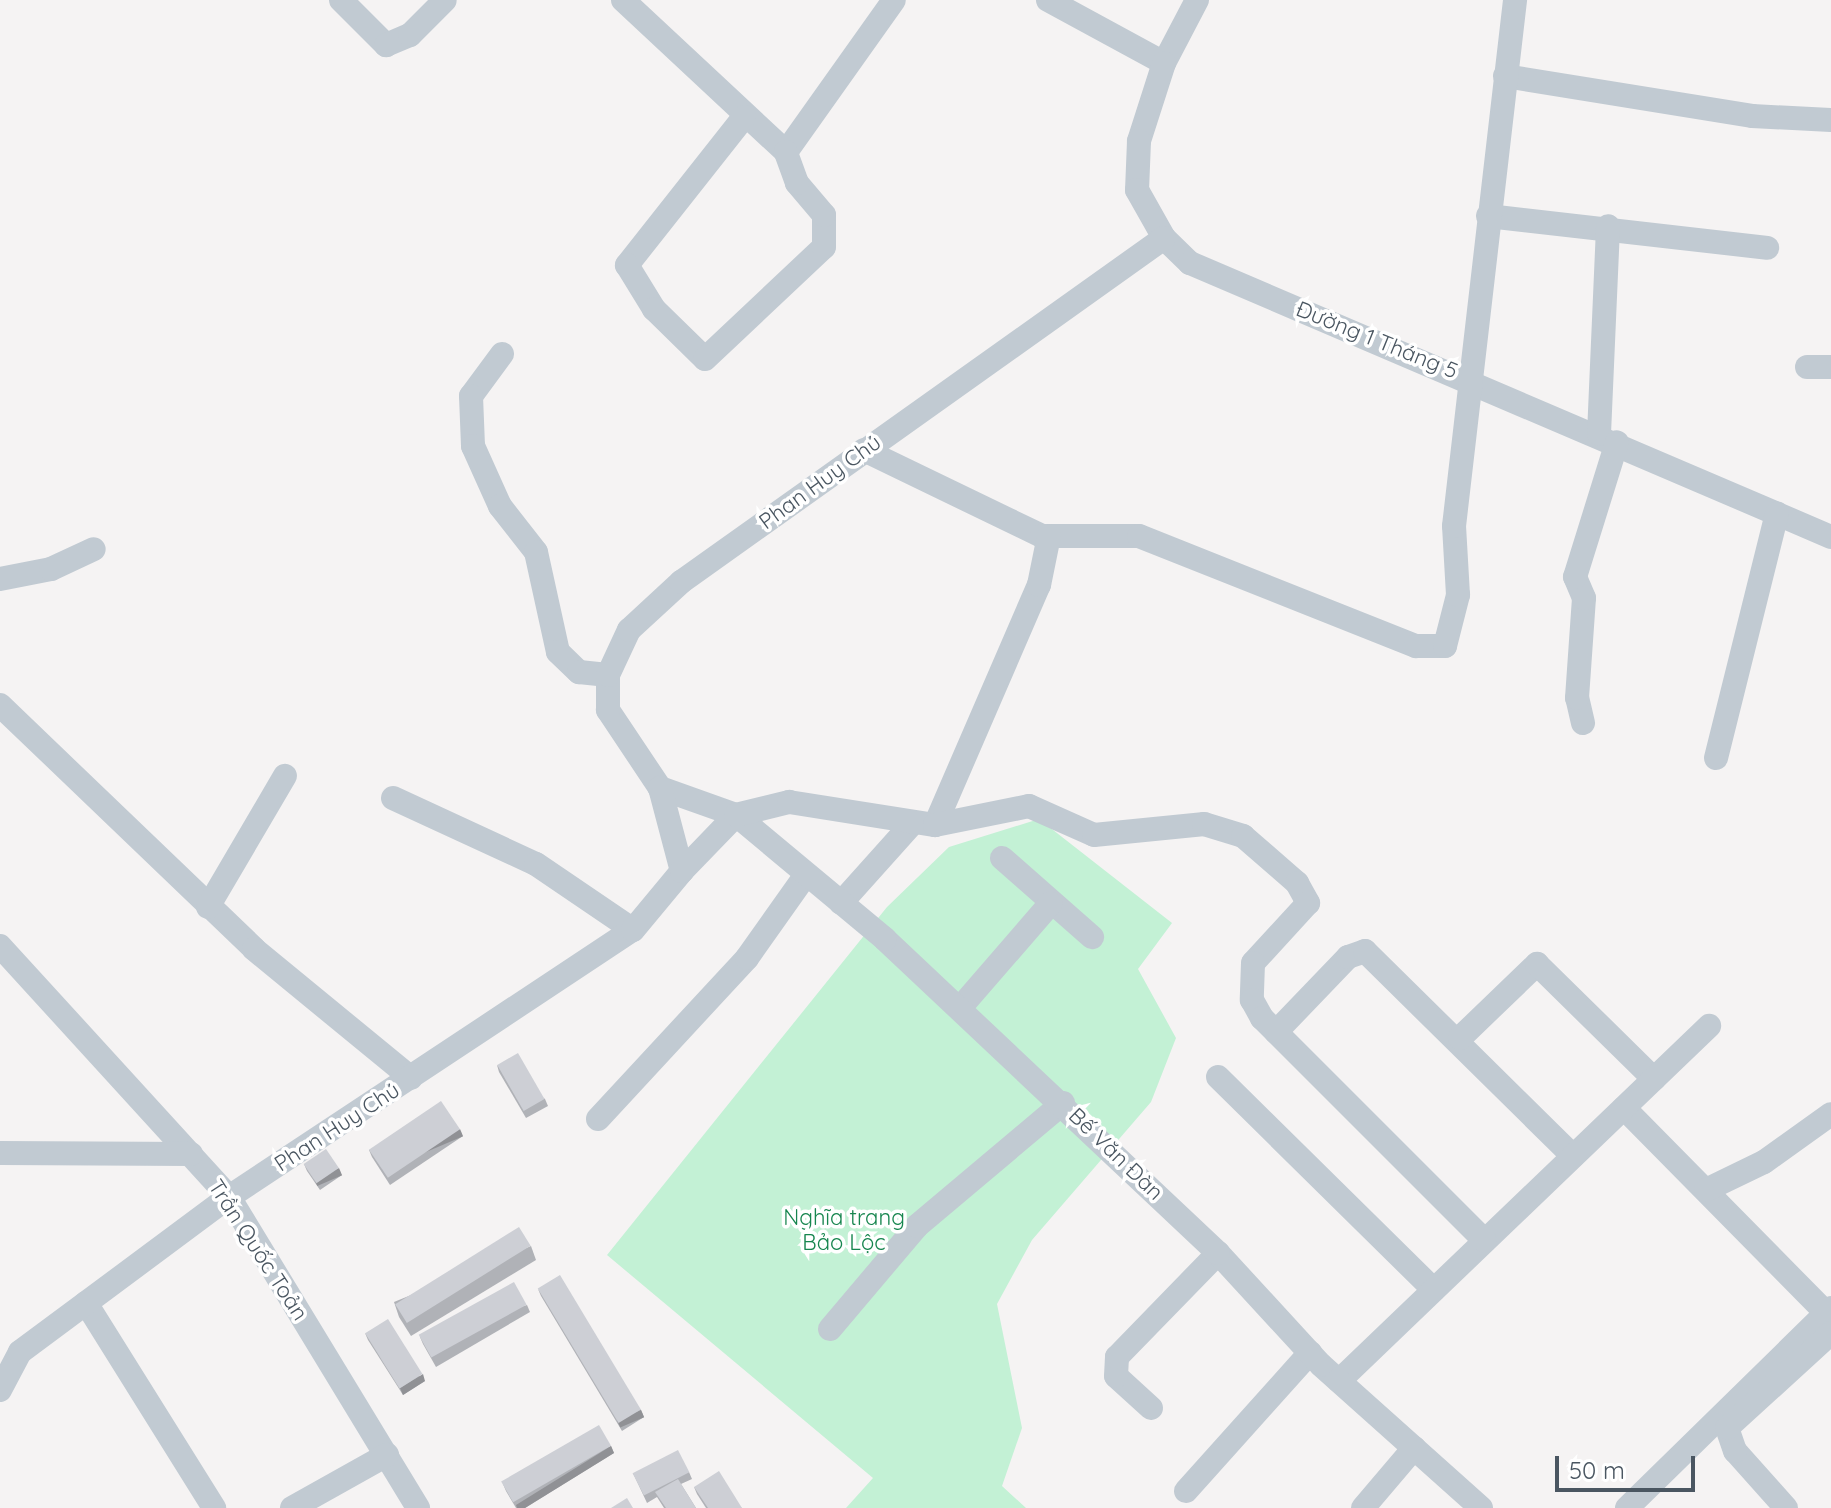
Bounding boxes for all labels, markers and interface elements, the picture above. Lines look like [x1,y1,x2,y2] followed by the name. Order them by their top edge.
[1292,296,1462,384] street label: Đường 1 Tháng 5
[754,429,886,535] street label: Phan Huy Chú
[269,1077,405,1177] street label: Phan Huy Chú
[1063,1102,1169,1206] street label: Bế Văn Đàn
[203,1175,313,1325] street label: Trần Quốc Toản
[783,1204,905,1256] park label: Nghĩa trang Bảo Lộc
[1559,1440,1699,1490] scale bar
[1569,1455,1625,1485] text: 50 m

